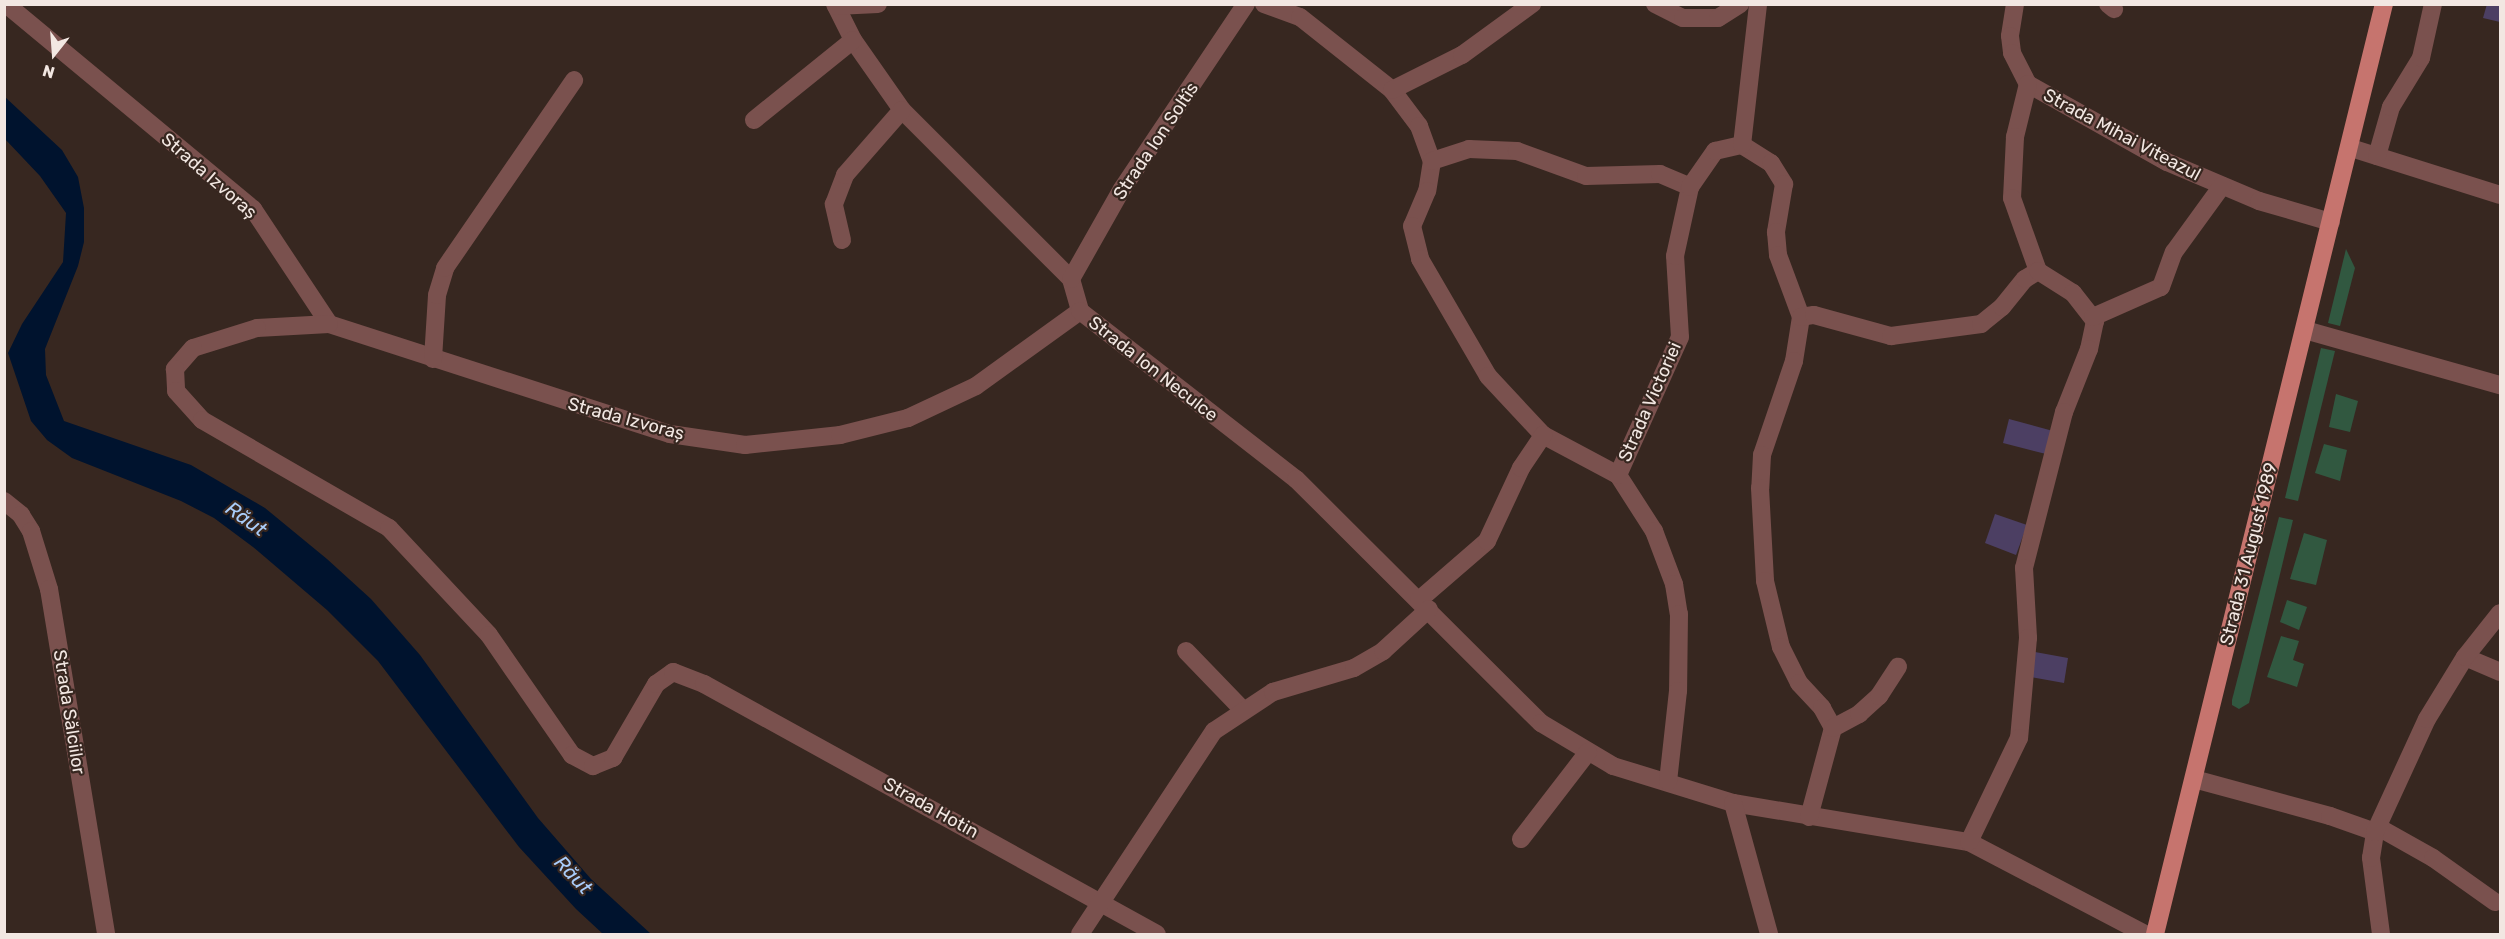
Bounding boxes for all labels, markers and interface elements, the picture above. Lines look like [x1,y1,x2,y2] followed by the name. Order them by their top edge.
[24,24,84,84] north arrow
[40,61,57,82] text: N
[1109,78,1203,204] street label: Strada Ion Soltîs
[2039,84,2205,186] street label: Strada Mihai Viteazul
[157,129,261,223] street label: Strada Izvoraș
[1084,312,1222,426] street label: Strada Ion Neculce
[1614,339,1686,465] street label: Strada Victoriei
[565,393,687,445] street label: Strada Izvoraș
[2216,460,2282,648] street label: Strada 31 August 1989
[221,496,271,542] water label: Răut
[49,648,89,776] street label: Strada Sălciilor
[880,773,982,843] street label: Strada Hotin
[549,851,597,899] water label: Răut

